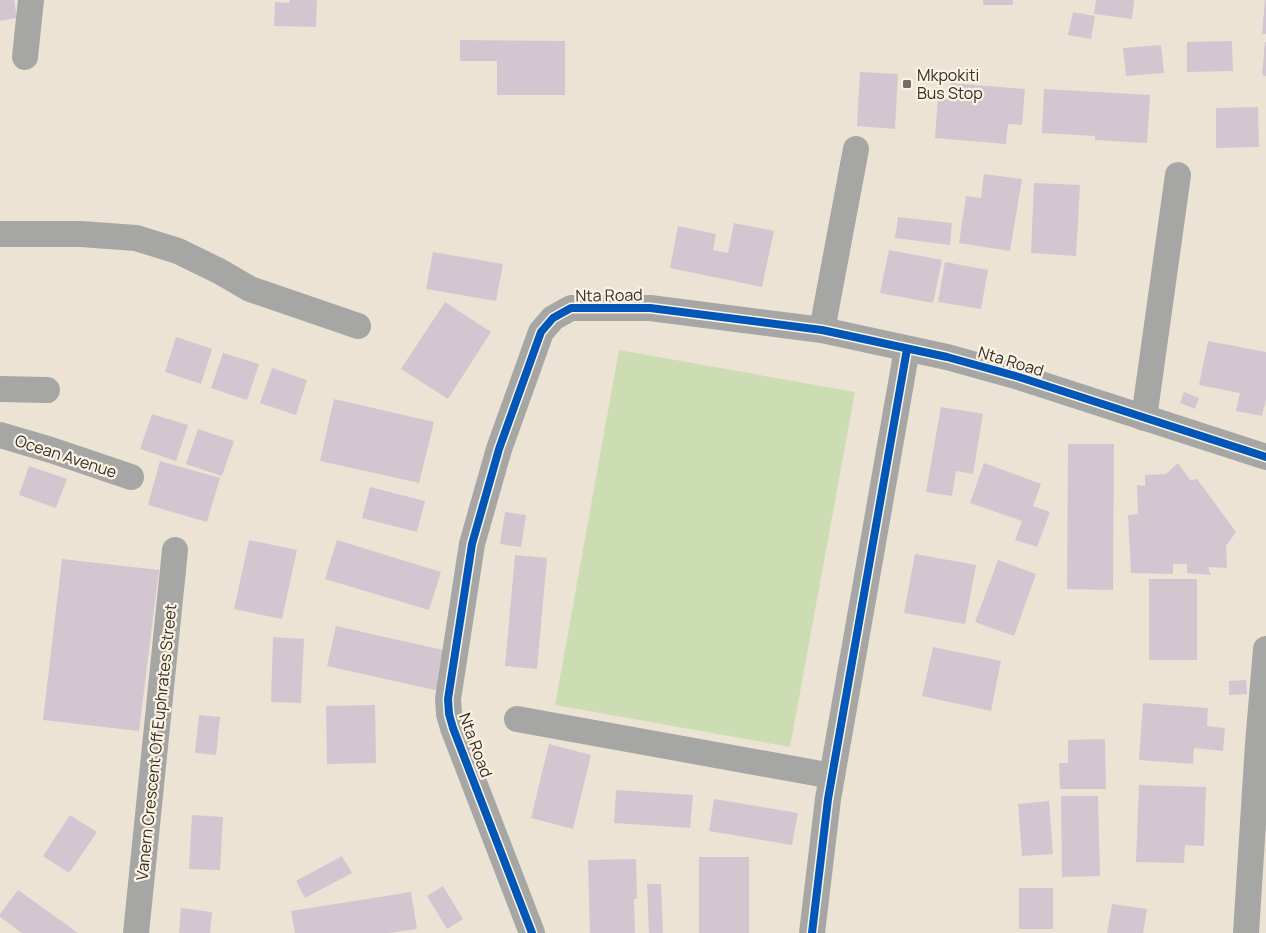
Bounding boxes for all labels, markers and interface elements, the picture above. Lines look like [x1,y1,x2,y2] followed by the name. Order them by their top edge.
[917,64,983,104] place label: Mkpokiti Bus Stop
[901,78,913,90] marker: Mkpokiti Bus Stop
[575,283,643,307] street label: Nta Road
[976,341,1046,381] street label: Nta Road
[12,429,120,483] street label: Ocean Avenue
[131,603,181,881] street label: Vanern Crescent Off Euphrates Street
[454,710,498,780] street label: Nta Road

